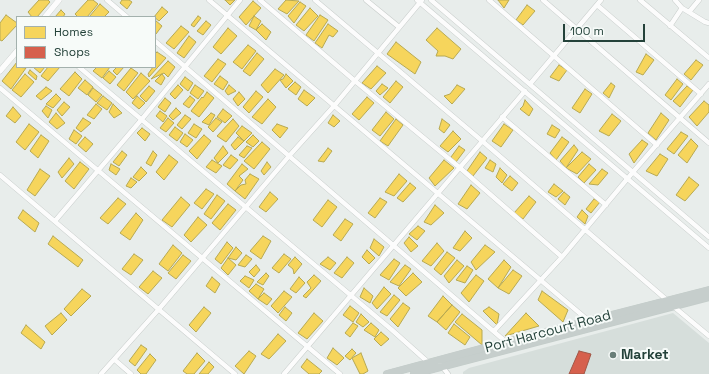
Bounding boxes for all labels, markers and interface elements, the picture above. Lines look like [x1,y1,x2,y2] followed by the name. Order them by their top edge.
[16,16,156,68] legend
[565,16,647,42] scale bar
[570,23,604,39] text: 100 m
[54,24,93,40] text: Homes
[54,44,90,60] text: Shops
[483,307,613,357] street label: Port Harcourt Road
[621,347,669,363] place label: Market
[608,350,618,360] marker: Market

